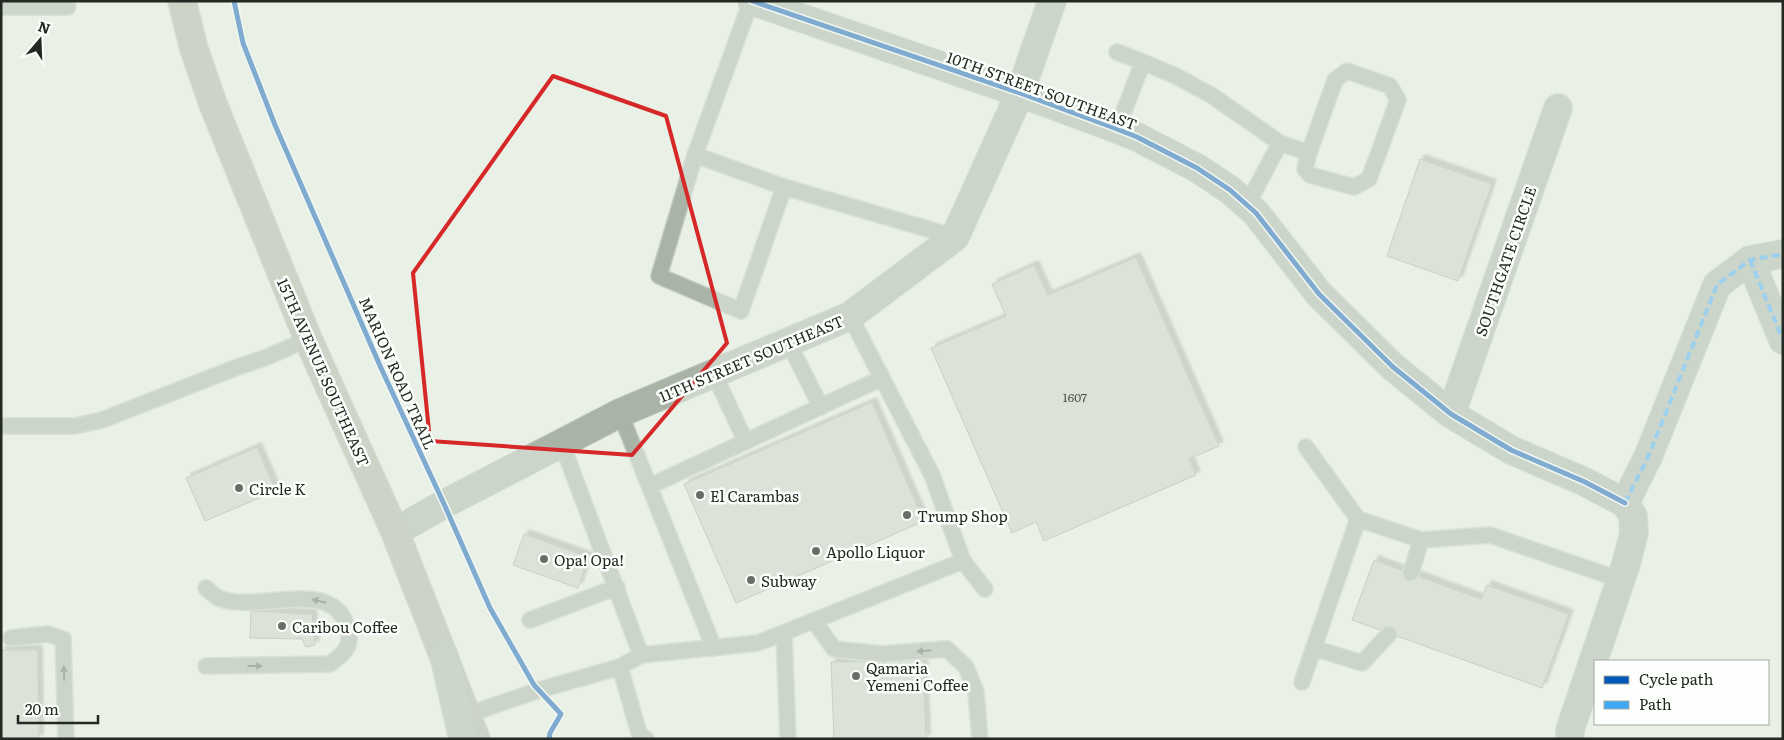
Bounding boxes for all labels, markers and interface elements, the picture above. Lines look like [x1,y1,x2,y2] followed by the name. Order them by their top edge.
[15,15,65,65] north arrow
[36,15,54,38] text: N
[943,45,1141,135] street label: 10TH STREET SOUTHEAST
[1469,183,1541,339] street label: SOUTHGATE CIRCLE
[272,274,376,470] street label: 15TH AVENUE SOUTHEAST
[354,293,442,453] street label: MARION ROAD TRAIL
[655,309,847,407] street label: 11TH STREET SOUTHEAST
[1063,388,1087,406] house number: 1607
[249,477,306,500] place label: Circle K
[233,482,245,494] marker: Circle K
[710,484,799,507] place label: El Carambas
[694,489,706,501] marker: El Carambas
[917,504,1008,527] place label: Trump Shop
[901,509,913,521] marker: Trump Shop
[826,540,925,563] place label: Apollo Liquor
[810,545,822,557] marker: Apollo Liquor
[554,548,624,571] place label: Opa! Opa!
[538,553,550,565] marker: Opa! Opa!
[761,569,817,592] place label: Subway
[745,574,757,586] marker: Subway
[312,597,327,605] one-way arrow
[292,615,398,638] place label: Caribou Coffee
[276,620,288,632] marker: Caribou Coffee
[916,647,932,655] one-way arrow
[866,656,969,696] place label: Qamaria Yemeni Coffee
[1594,660,1769,725] legend
[247,662,263,670] one-way arrow
[60,664,68,680] one-way arrow
[1639,667,1714,690] text: Cycle path
[850,670,862,682] marker: Qamaria Yemeni Coffee
[18,692,98,724] scale bar
[1639,692,1672,715] text: Path
[25,697,59,720] text: 20 m

